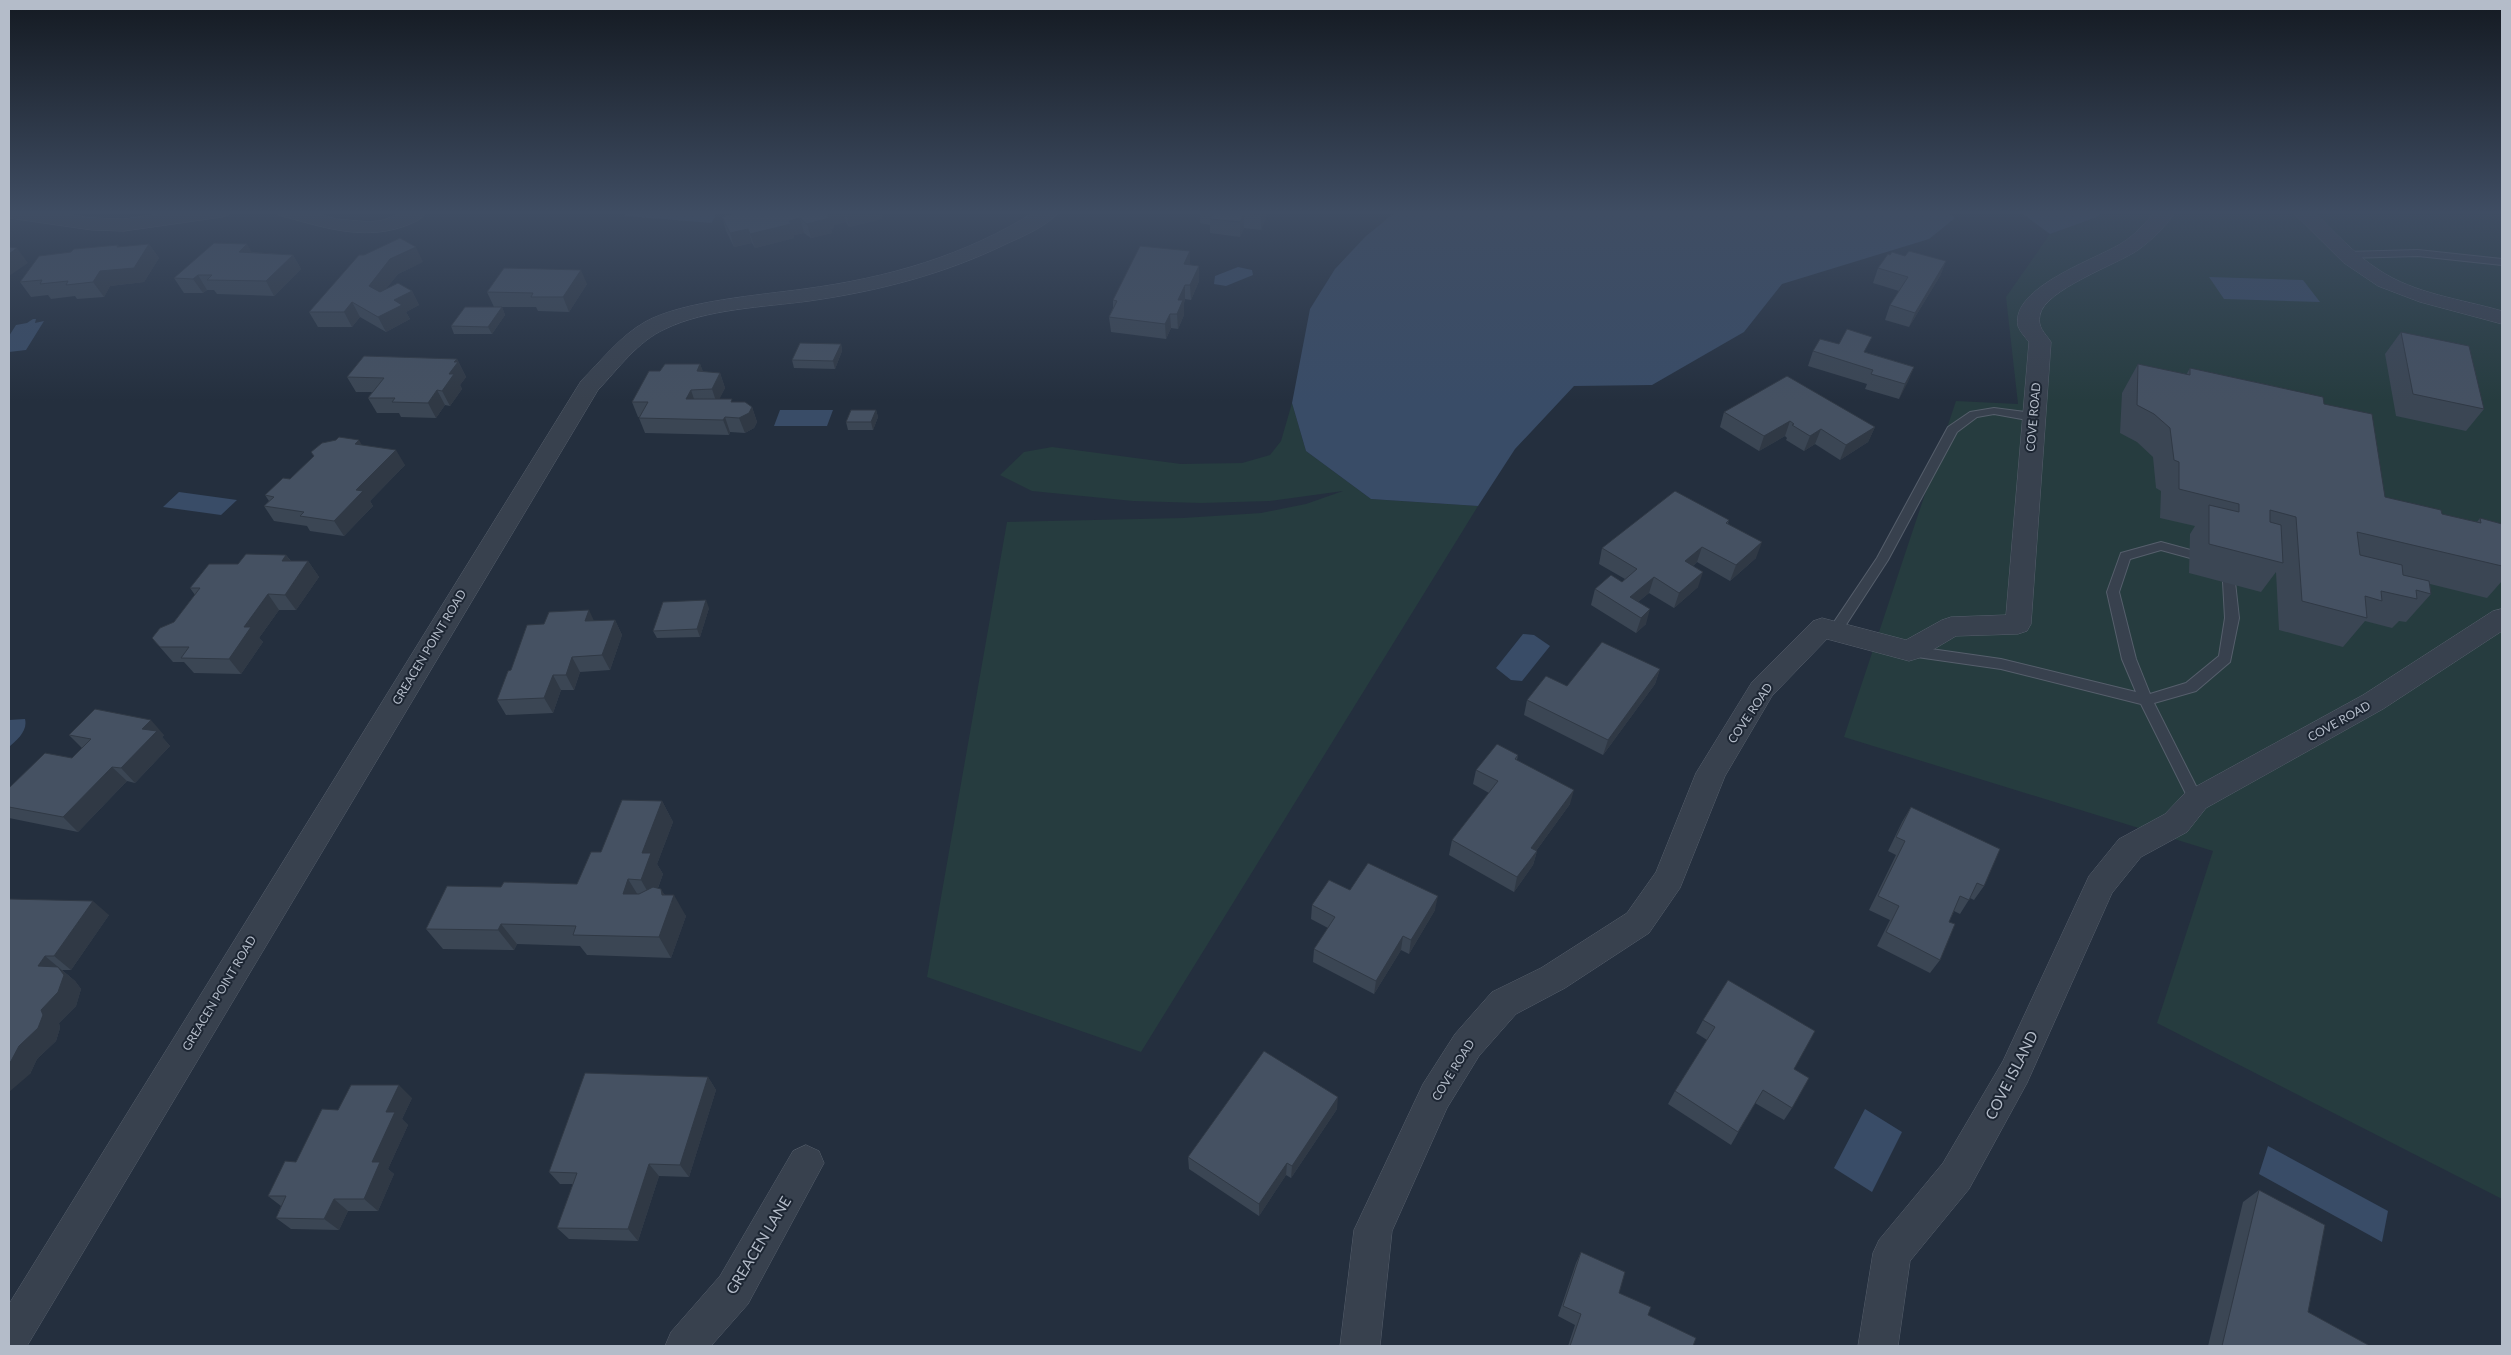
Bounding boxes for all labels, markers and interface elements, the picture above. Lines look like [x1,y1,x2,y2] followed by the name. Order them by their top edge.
[2023,382,2043,452] street label: COVE ROAD
[389,587,469,707] street label: GREACEN POINT ROAD
[1724,680,1776,746] street label: COVE ROAD
[2305,698,2373,744] street label: COVE ROAD
[179,933,259,1053] street label: GREACEN POINT ROAD
[1981,1028,2041,1122] street label: COVE ISLAND
[1428,1037,1478,1103] street label: COVE ROAD
[722,1193,794,1297] street label: GREACEN LANE

